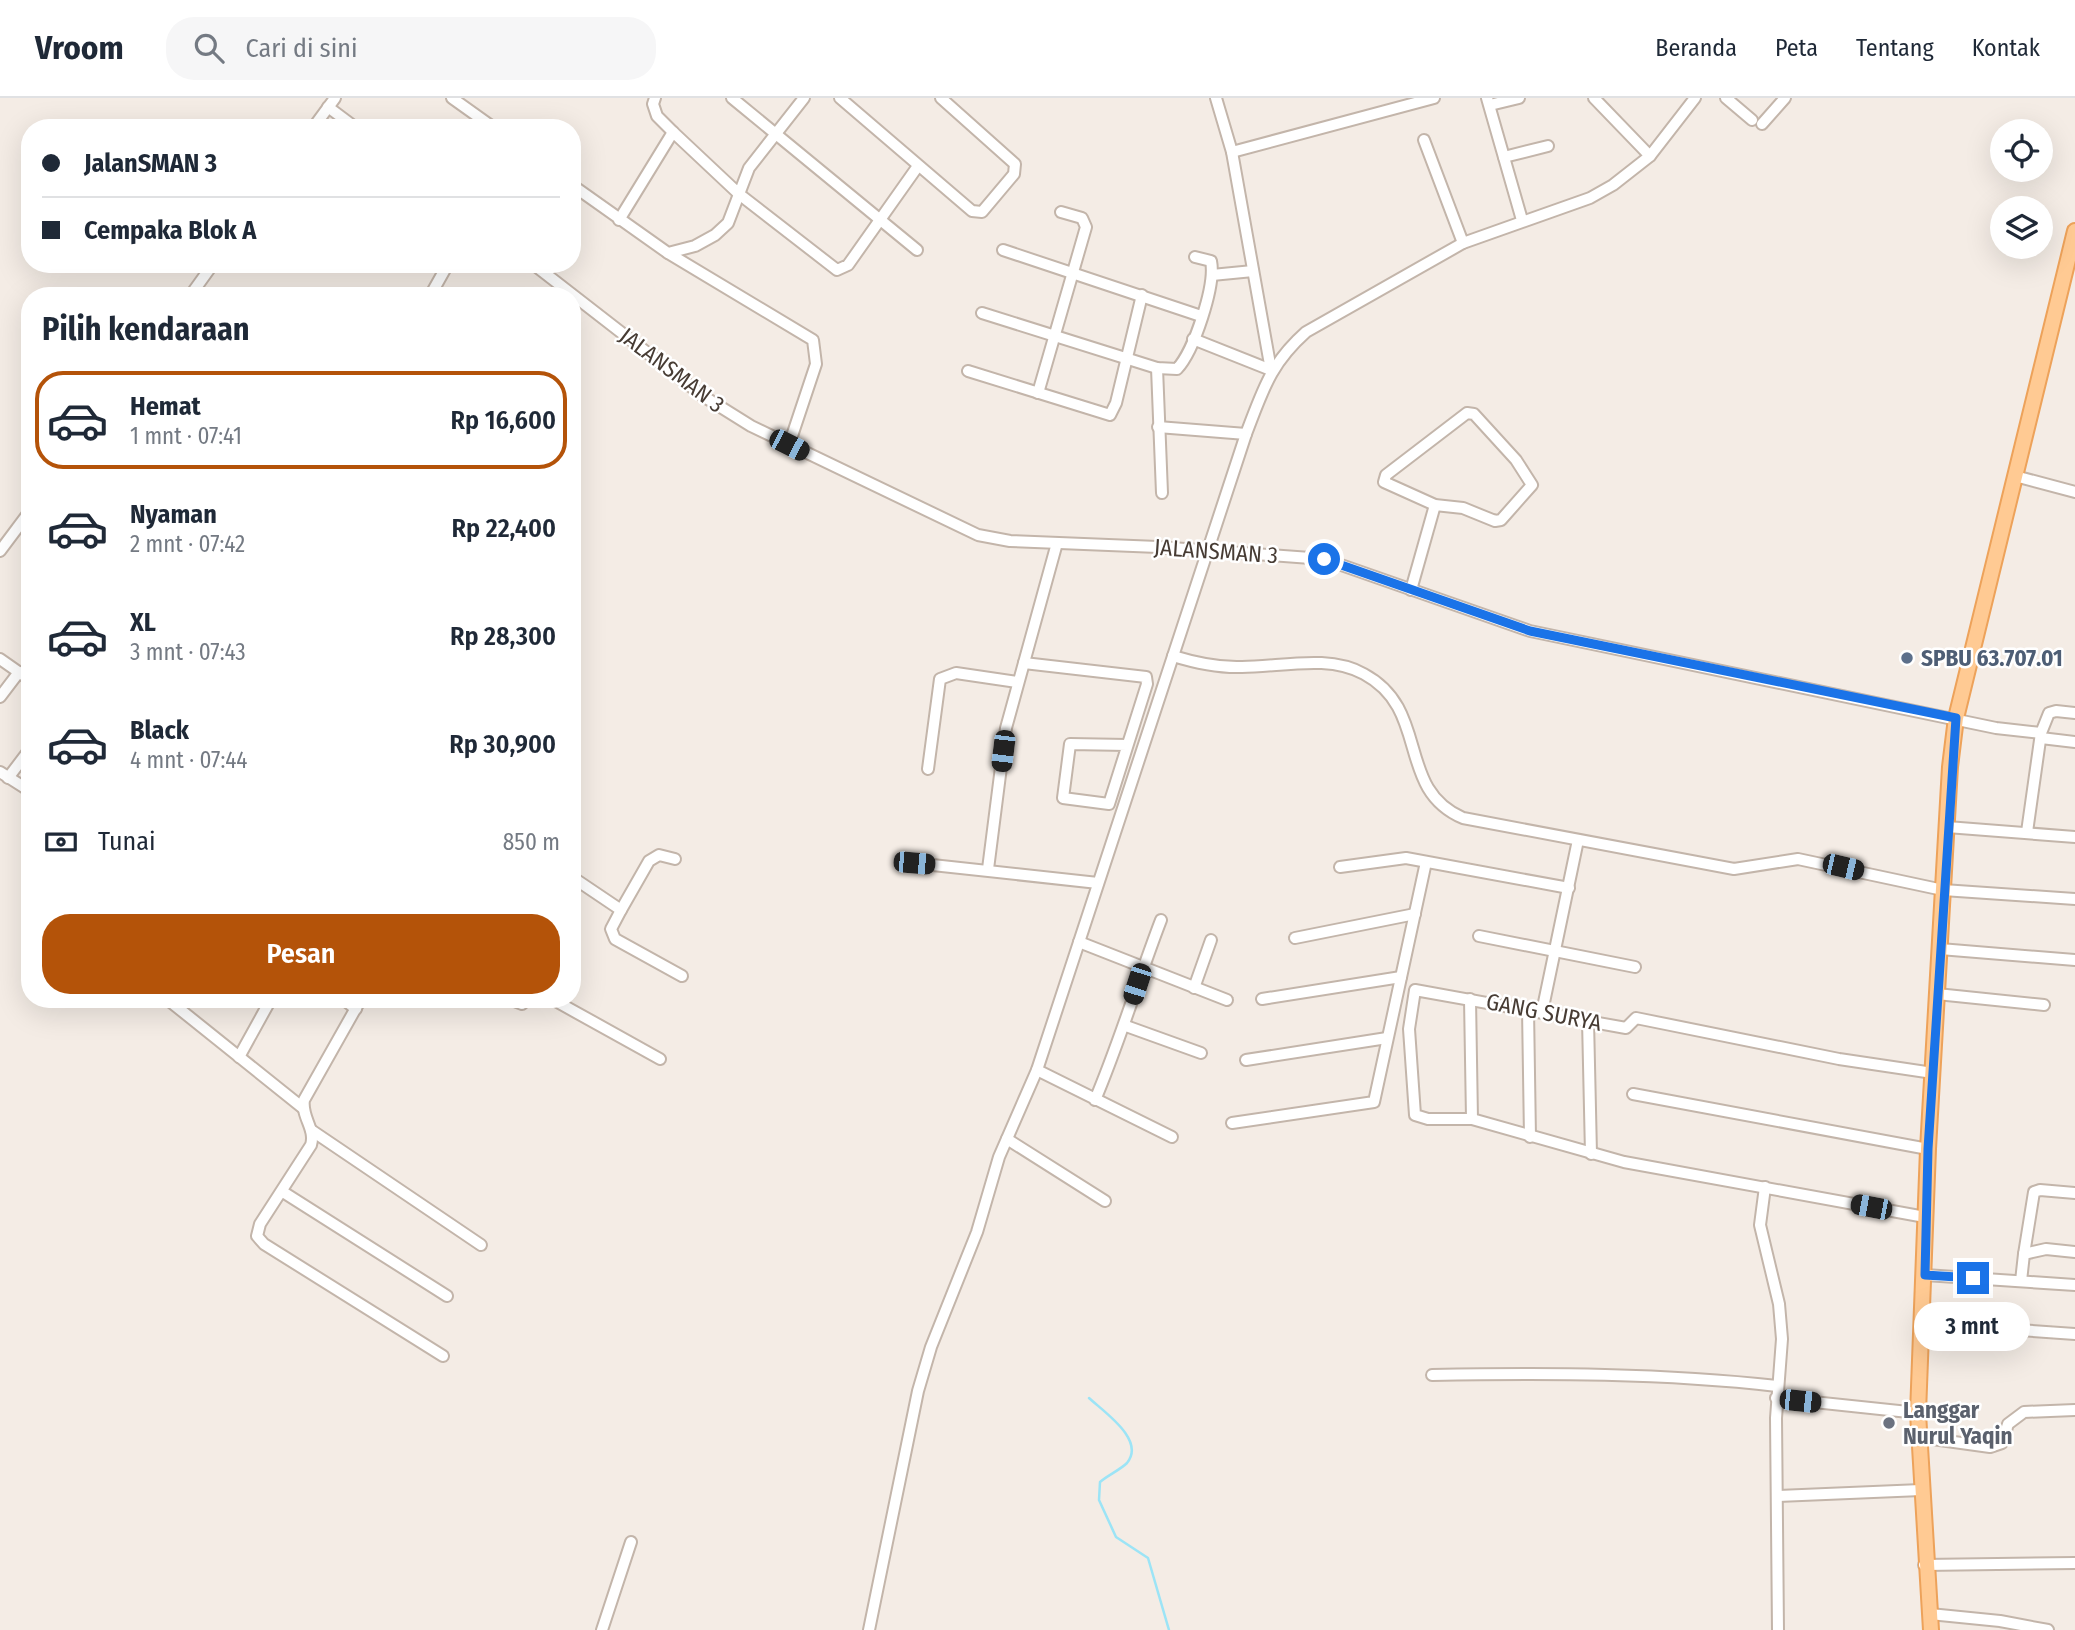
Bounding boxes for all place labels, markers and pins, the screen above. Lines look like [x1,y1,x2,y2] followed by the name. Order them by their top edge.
[1921,644,2063,672] place label: SPBU 63.707.01
[1899,650,1915,666] marker: SPBU 63.707.01
[1903,1396,2013,1450] place label: Langgar Nurul Yaqin
[1881,1415,1897,1431] marker: Langgar Nurul Yaqin

